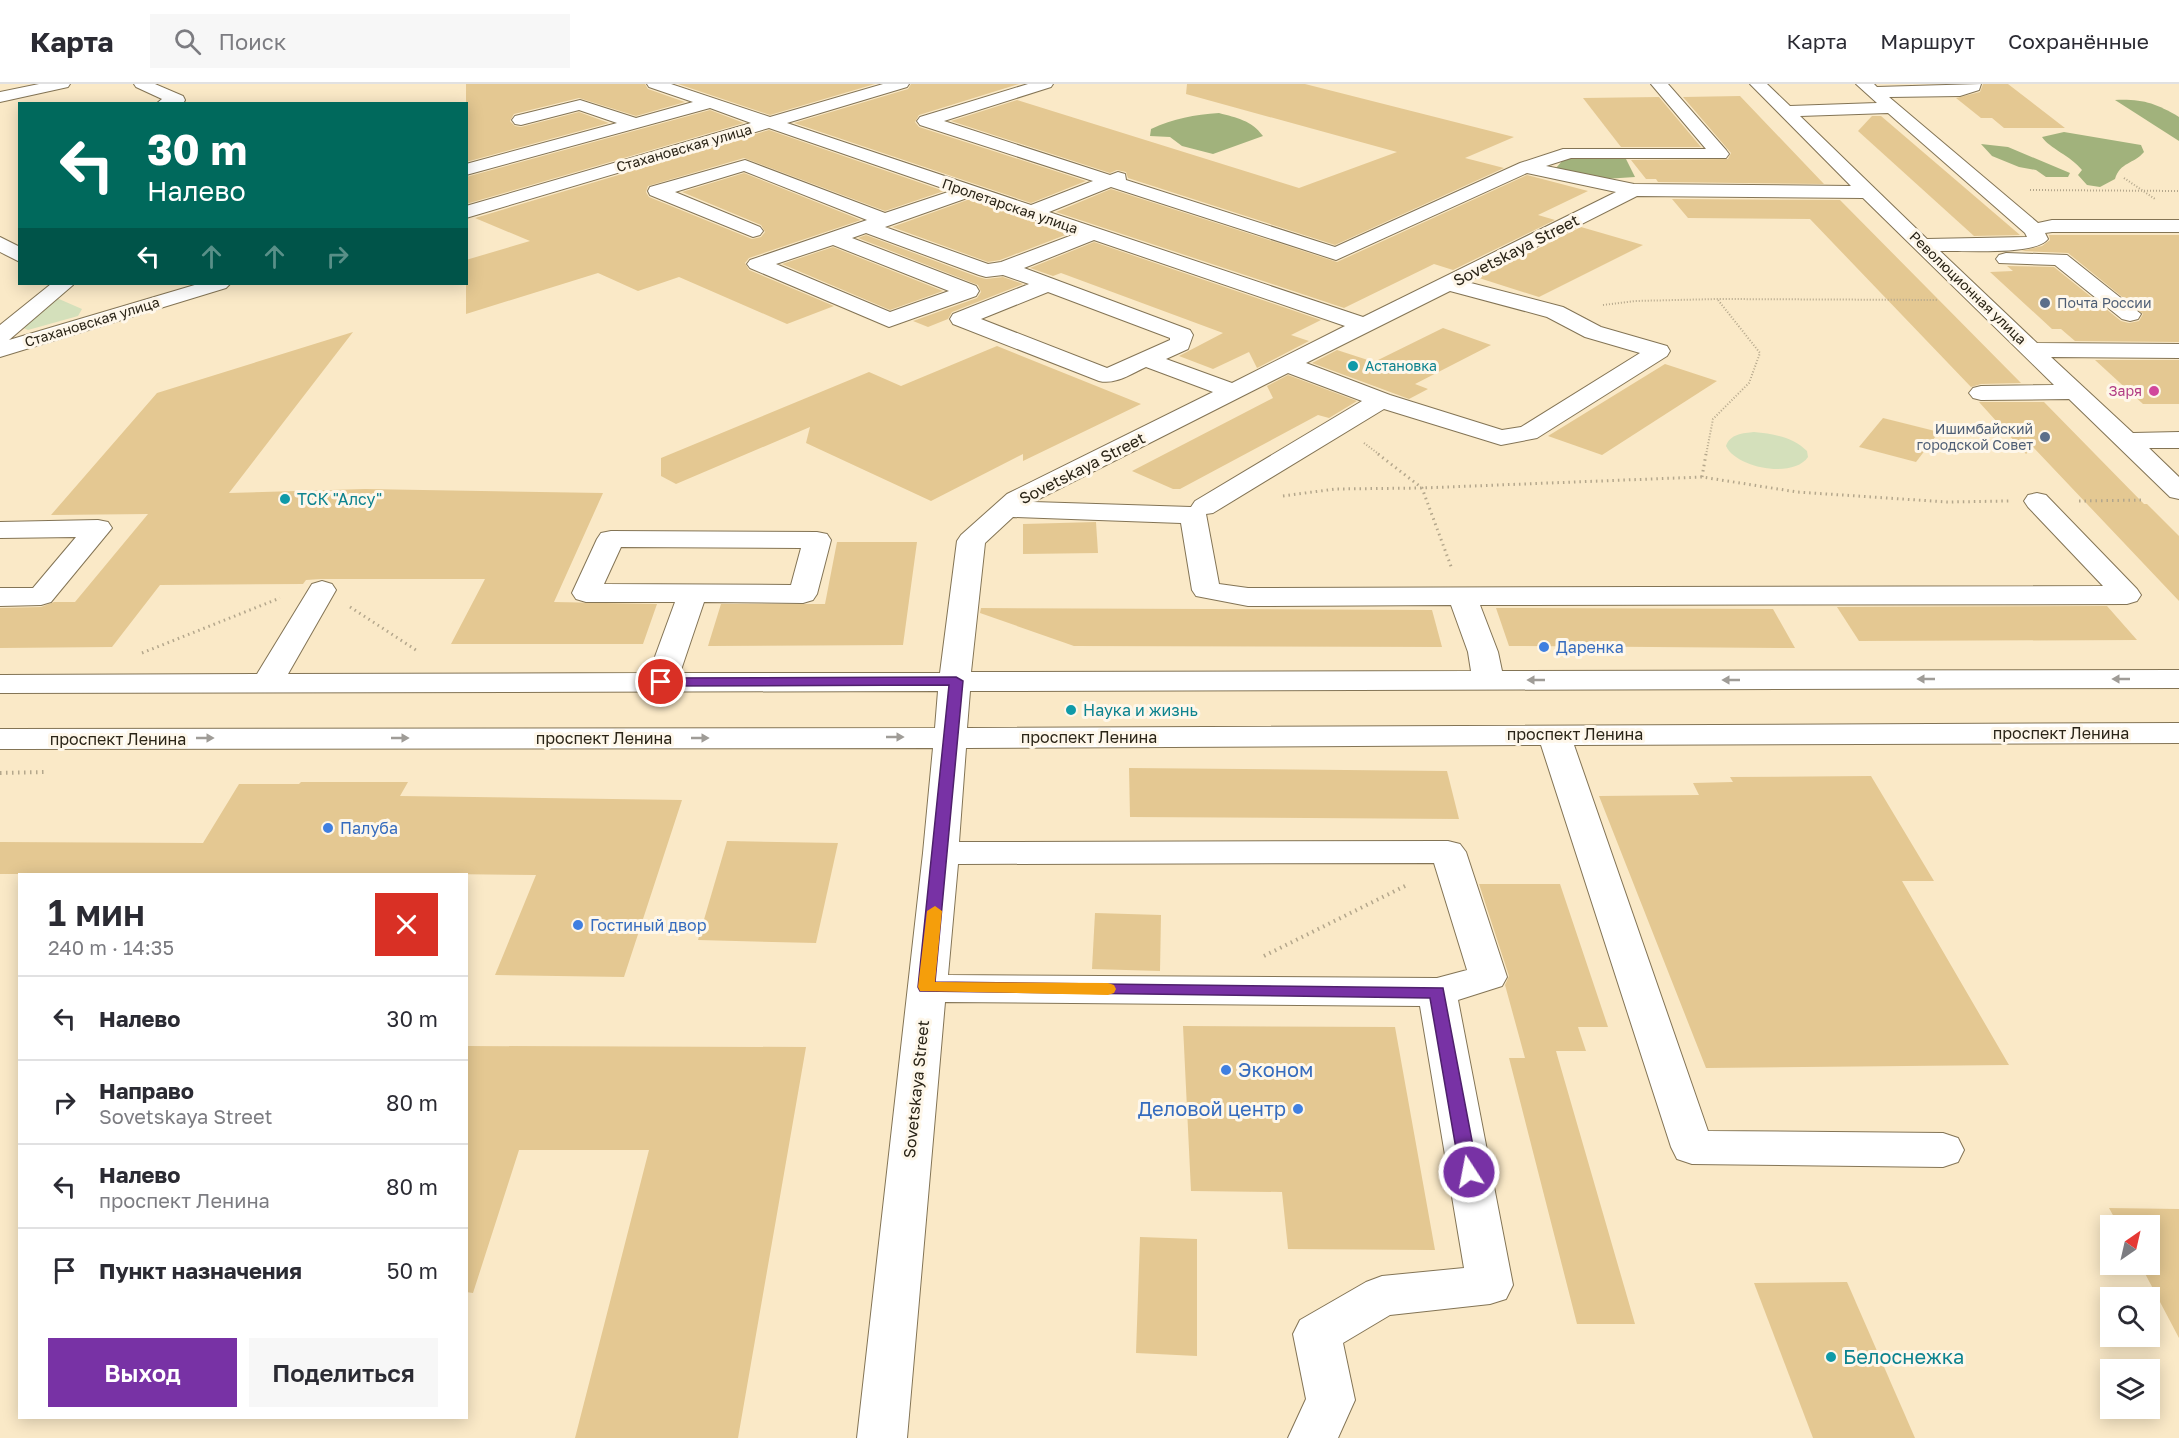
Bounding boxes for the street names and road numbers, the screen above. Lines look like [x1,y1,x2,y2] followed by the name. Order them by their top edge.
[614,120,754,175] street label: Стахановская улица
[940,174,1080,237] street label: Пролетарская улица
[1450,210,1582,290] street label: Sovetskaya Street
[1907,228,2030,348] street label: Революционная улица
[22,293,161,350] street label: Стахановская улица
[1016,428,1148,508] street label: Sovetskaya Street
[1993,723,2129,743] street label: проспект Ленина
[1507,724,1643,744] street label: проспект Ленина
[1021,727,1157,747] street label: проспект Ленина
[536,728,672,748] street label: проспект Ленина
[50,729,186,749] street label: проспект Ленина
[899,1019,933,1159] street label: Sovetskaya Street

